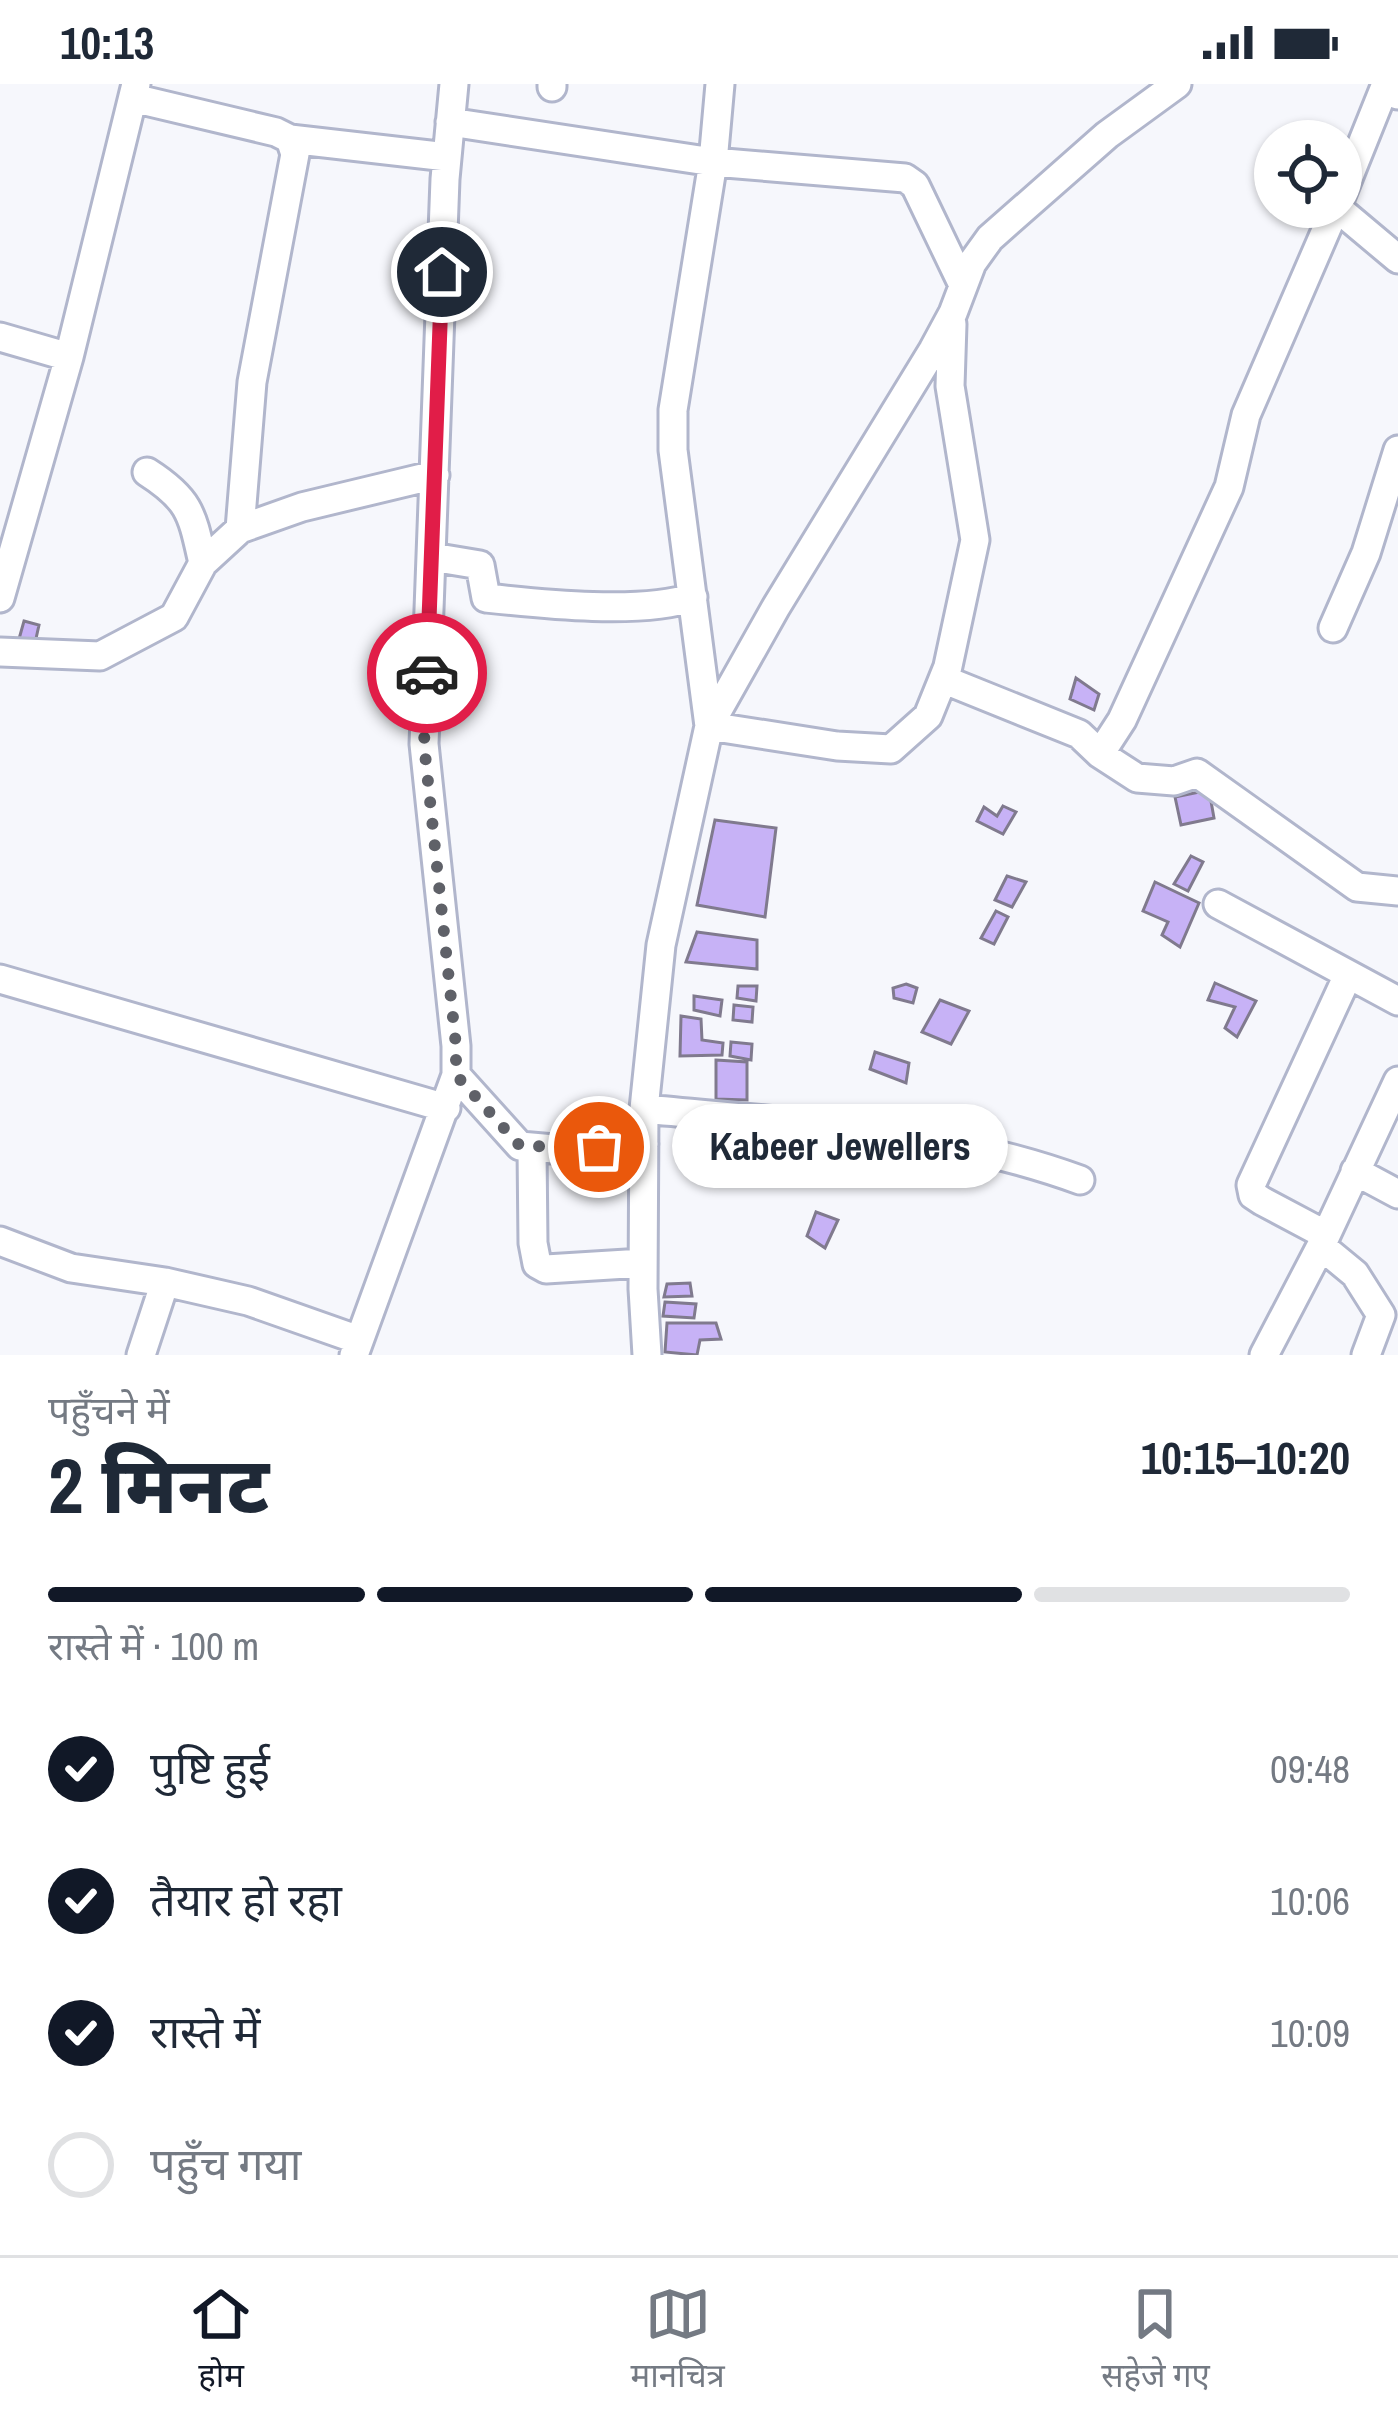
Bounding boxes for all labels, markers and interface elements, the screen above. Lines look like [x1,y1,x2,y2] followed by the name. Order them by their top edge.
[60,12,154,73] text: 10:13
[1254,120,1362,228] map controls
[1254,120,1362,228] button: locate
[391,221,493,323] pin
[409,239,475,305] icon: home
[367,613,487,733] courier
[394,640,460,706] icon: car
[548,1096,650,1198] pin
[671,1105,1007,1189] callout: Kabeer Jewellers
[566,1114,632,1180] icon: bag
[709,1120,971,1172] text: Kabeer Jewellers
[48,1384,170,1436] text: पहुँचने में
[1141,1427,1350,1488] text: 10:15–10:20
[48,1432,269,1537] text: 2 मिनट
[48,1620,259,1672] text: रास्ते में · 100 m
[48,1736,114,1802] icon: check
[150,1737,270,1798] text: पुष्टि हुई
[1270,1743,1350,1795] text: 09:48
[48,1868,114,1934] icon: check
[150,1869,342,1930] text: तैयार हो रहा
[1270,1875,1350,1927] text: 10:06
[48,2000,114,2066] icon: check
[150,2001,260,2062] text: रास्ते में
[1270,2007,1350,2059] text: 10:09
[150,2133,301,2194] text: पहुँच गया
[188,2281,254,2400] tab: होम
[630,2281,725,2400] tab: मानचित्र
[1101,2281,1210,2400] tab: सहेजे गए

